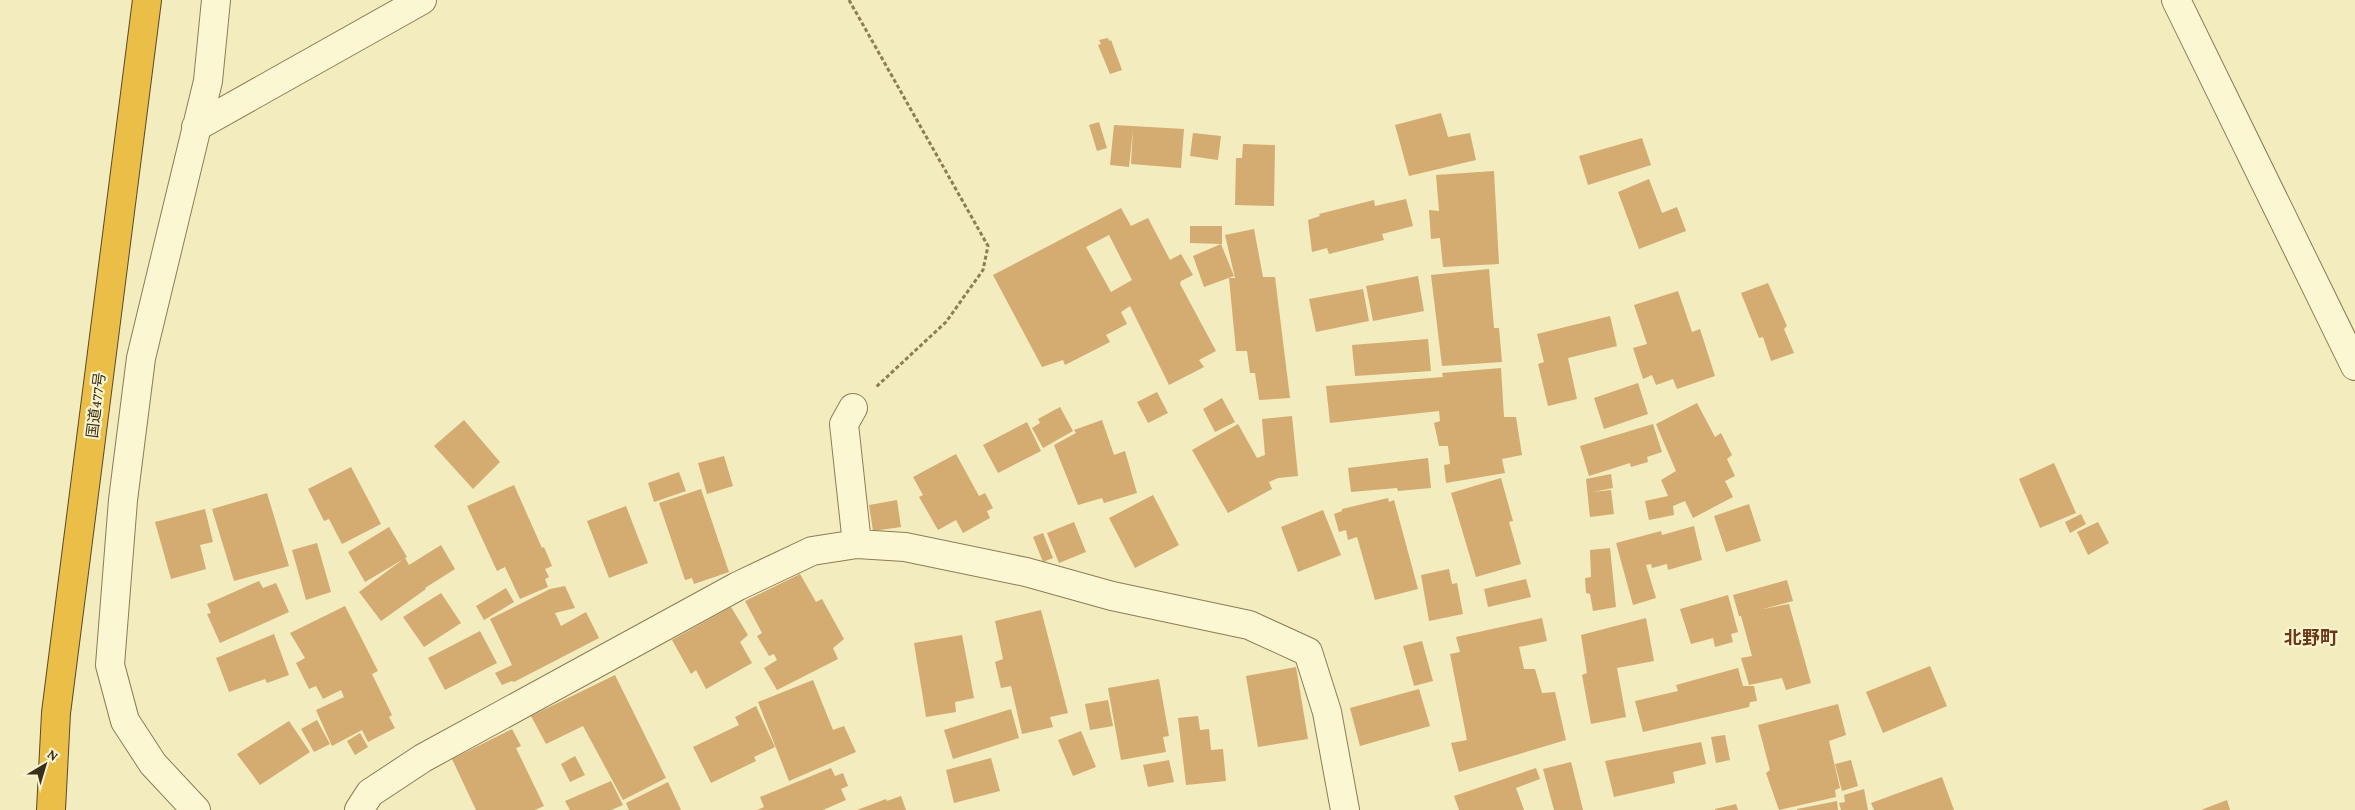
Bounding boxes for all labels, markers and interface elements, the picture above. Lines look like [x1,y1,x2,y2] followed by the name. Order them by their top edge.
[84,371,108,439] street label: 国道477号
[2284,628,2338,648] district label: 北野町
[20,740,70,790] north arrow
[44,746,62,764] text: N

